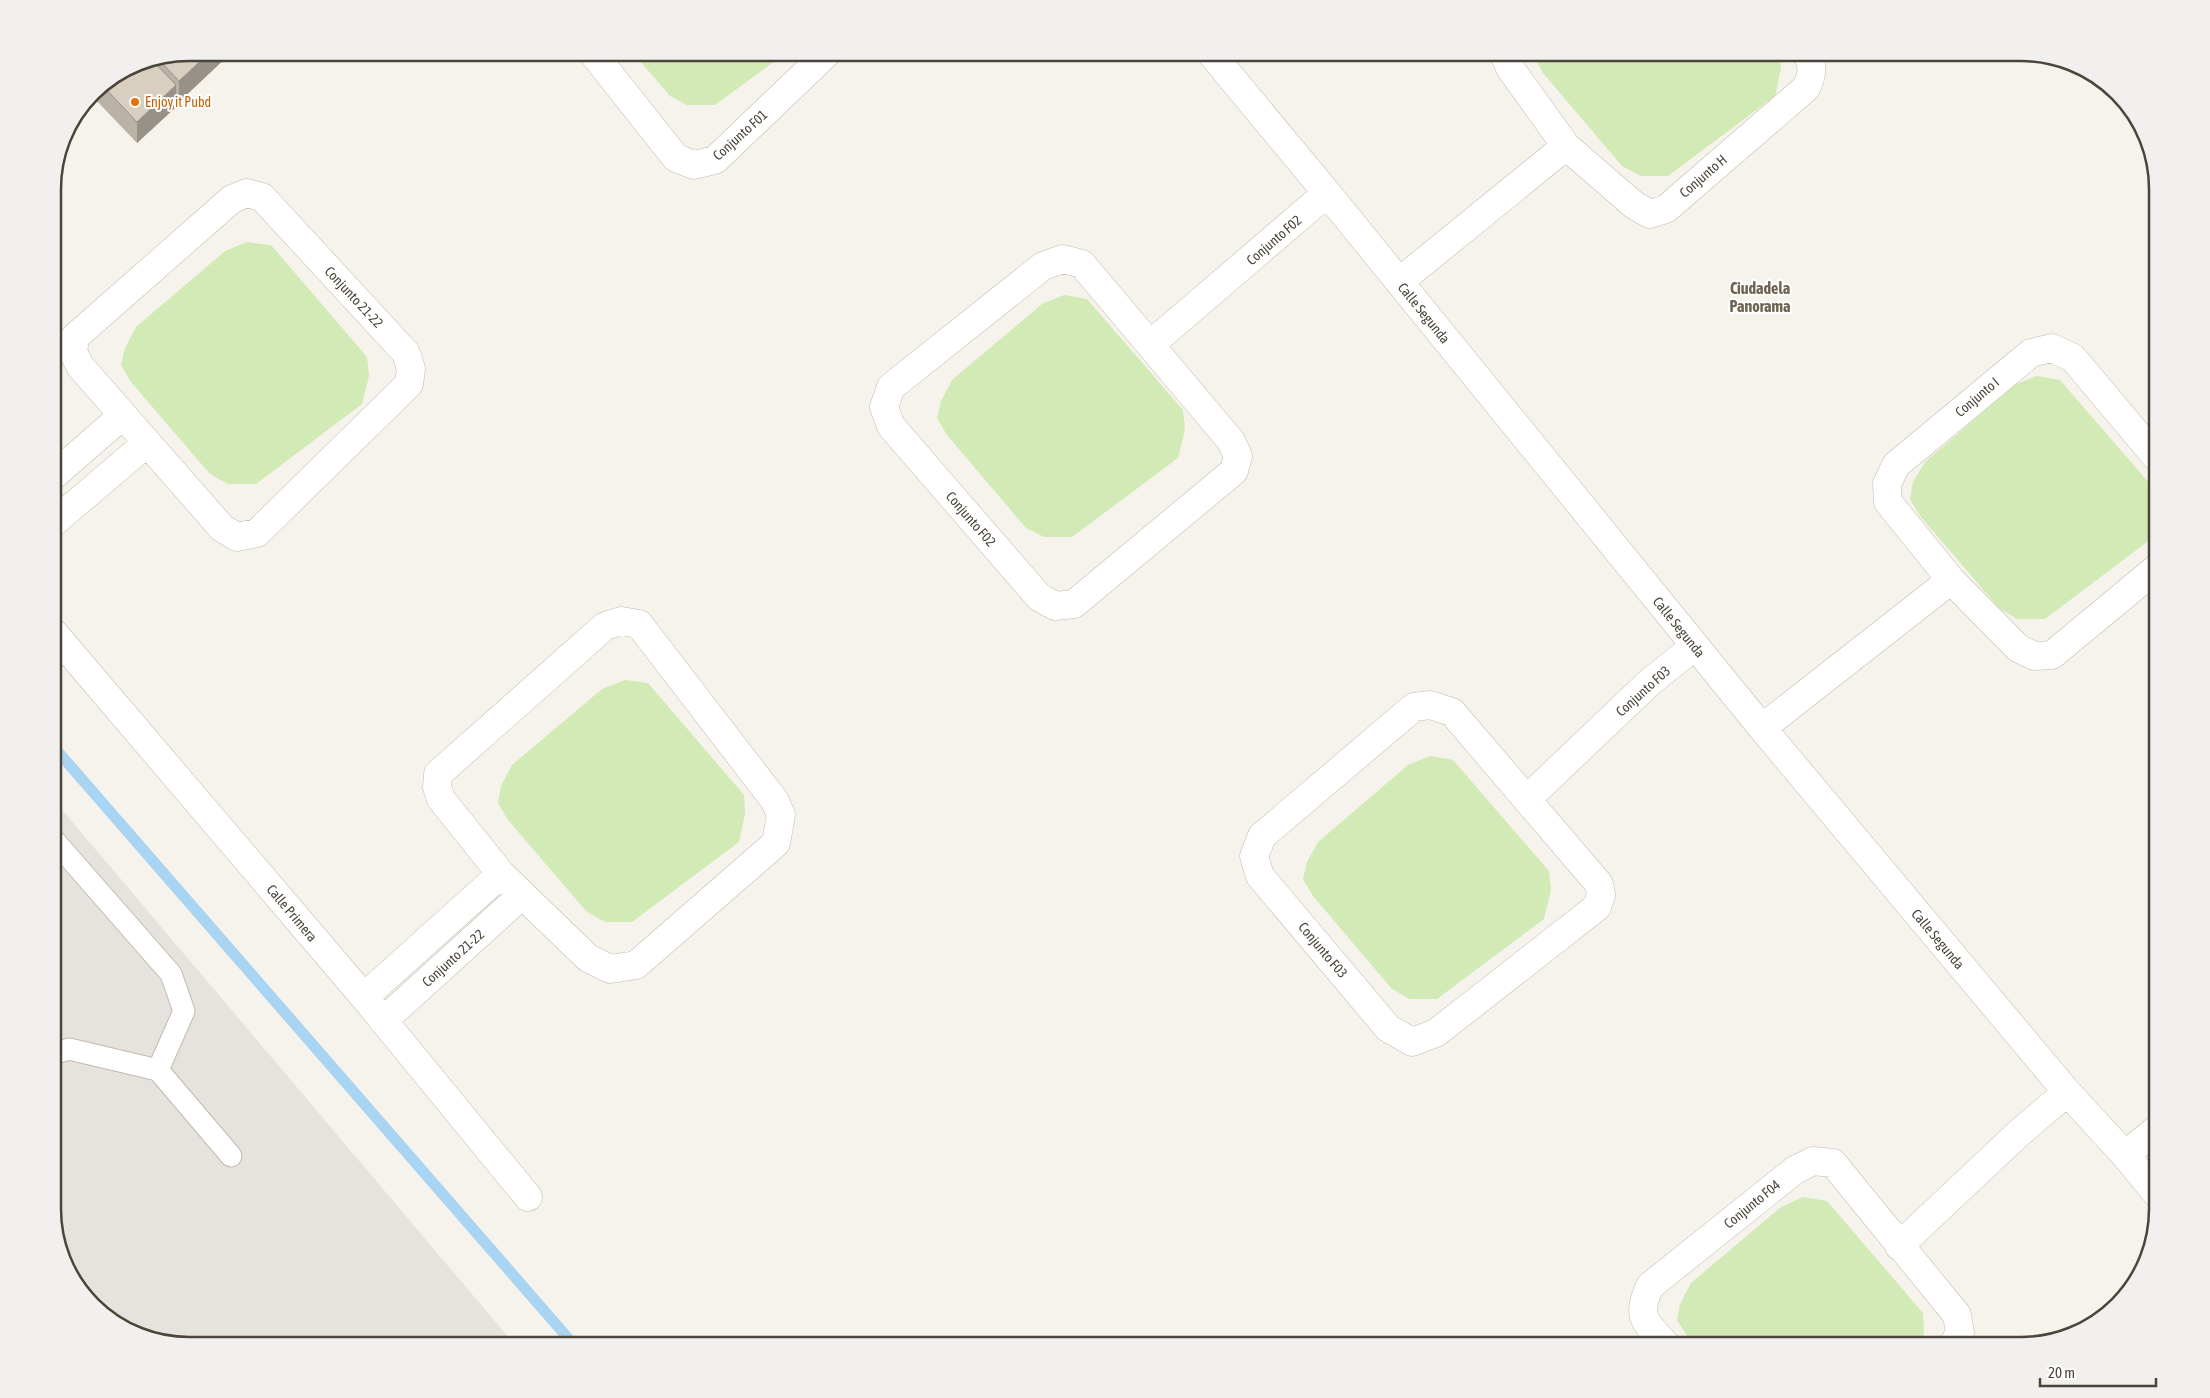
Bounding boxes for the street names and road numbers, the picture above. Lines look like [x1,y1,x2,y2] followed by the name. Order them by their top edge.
[710,106,770,164] street label: Conjunto F01
[1676,151,1730,201] street label: Conjunto H
[1243,212,1305,268] street label: Conjunto F02
[322,263,386,331] street label: Conjunto 21-22
[1395,279,1453,347] street label: Calle Segunda
[1952,374,2002,420] street label: Conjunto I
[943,488,999,550] street label: Conjunto F02
[1650,593,1708,661] street label: Calle Segunda
[1613,662,1673,720] street label: Conjunto F03
[264,881,320,945] street label: Calle Primera
[1908,906,1968,972] street label: Calle Segunda
[1295,919,1351,981] street label: Conjunto F03
[419,926,487,990] street label: Conjunto 21-22
[1721,1176,1784,1232] street label: Conjunto F04

